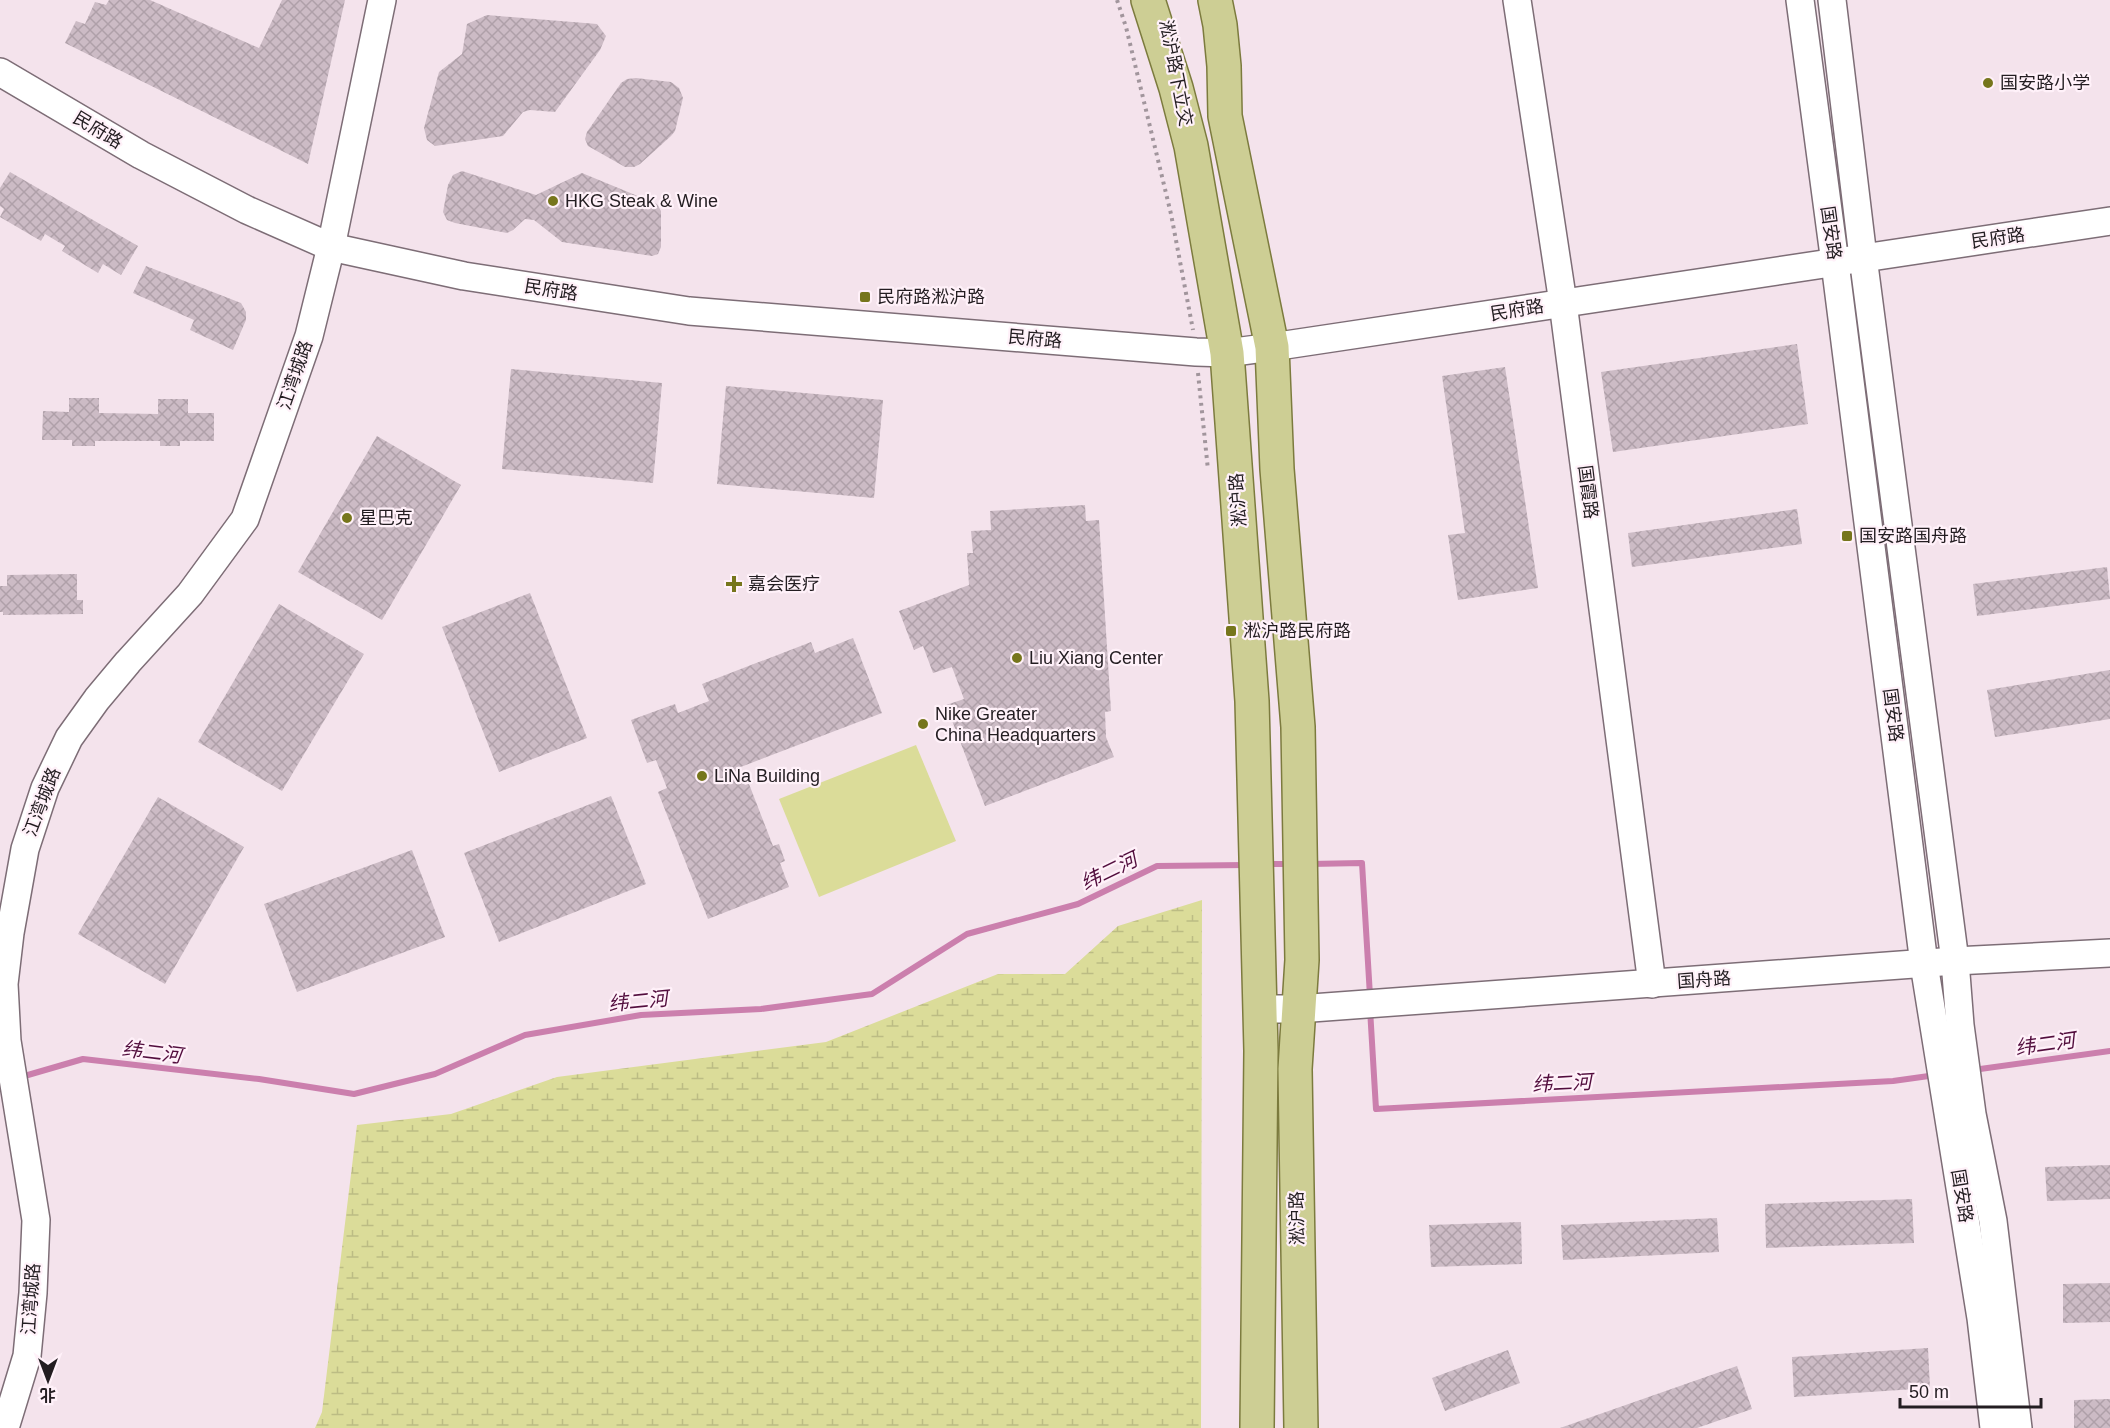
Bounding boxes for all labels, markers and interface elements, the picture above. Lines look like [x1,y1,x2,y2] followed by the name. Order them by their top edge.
[1156,18,1196,128] street label: 淞沪路下立交
[2000,73,2090,93] place label: 国安路小学
[1981,76,1995,90] marker: 国安路小学
[70,108,126,152] street label: 民府路
[565,191,718,211] place label: HKG Steak & Wine
[546,194,560,208] marker: HKG Steak & Wine
[1817,205,1845,261] street label: 国安路
[1970,224,2026,252] street label: 民府路
[523,276,579,304] street label: 民府路
[877,287,985,307] place label: 民府路淞沪路
[858,290,872,304] marker: 民府路淞沪路
[1489,296,1545,324] street label: 民府路
[1007,327,1063,351] street label: 民府路
[274,338,316,412] street label: 江湾城路
[1575,464,1601,520] street label: 国霞路
[1226,472,1250,528] street label: 淞沪路
[359,508,413,528] place label: 星巴克
[340,511,354,525] marker: 星巴克
[1859,526,1967,546] place label: 国安路国舟路
[1840,529,1854,543] marker: 国安路国舟路
[748,574,820,594] place label: 嘉会医疗
[725,575,743,593] marker: 嘉会医疗
[1243,621,1351,641] place label: 淞沪路民府路
[1224,624,1238,638] marker: 淞沪路民府路
[1029,648,1163,668] place label: Liu Xiang Center
[1010,651,1024,665] marker: Liu Xiang Center
[1880,687,1906,743] street label: 国安路
[935,704,1096,745] place label: Nike Greater China Headquarters
[916,717,930,731] marker: Nike Greater China Headquarters
[20,765,64,839] street label: 江湾城路
[714,766,820,786] place label: LiNa Building
[695,769,709,783] marker: LiNa Building
[1077,846,1144,894] water label: 纬二河
[1676,968,1732,992] street label: 国舟路
[607,987,673,1015] water label: 纬二河
[2014,1028,2080,1059] water label: 纬二河
[121,1037,187,1067] water label: 纬二河
[1531,1070,1597,1096] water label: 纬二河
[1948,1168,1976,1224] street label: 国安路
[1287,1191,1307,1245] street label: 淞沪路
[19,1262,43,1336] street label: 江湾城路
[18,1350,78,1410] north arrow
[1900,1371,2041,1409] scale bar
[1909,1382,1949,1402] text: 50 m
[40,1386,56,1403] text: 北

